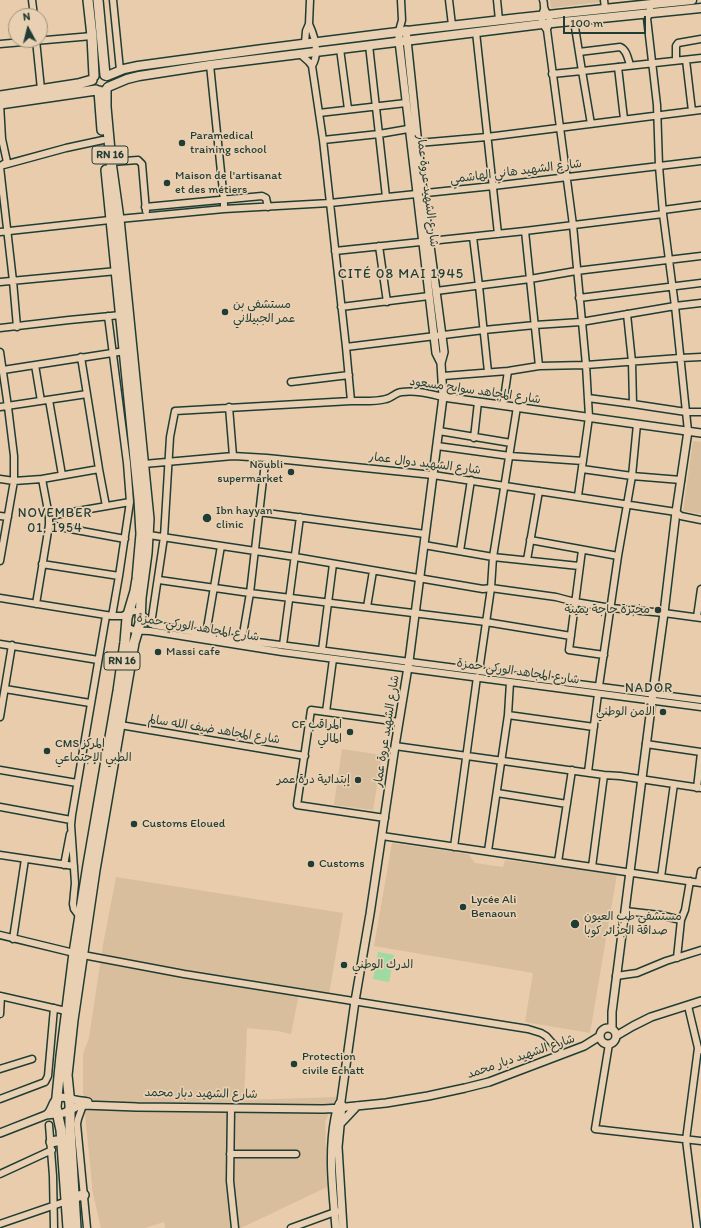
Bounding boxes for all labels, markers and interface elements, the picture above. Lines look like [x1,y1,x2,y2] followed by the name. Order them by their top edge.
[8,8,48,48] north arrow
[565,8,648,34] scale bar
[22,10,31,23] text: N
[570,16,603,30] text: 100 m
[190,129,267,157] place label: Paramedical training school
[413,134,441,248] street label: شارع الشهيد عروة عمار
[177,138,187,148] marker: Paramedical training school
[92,146,128,164] road number: RN 16
[449,157,583,187] street label: شارع الشهيد هاني الهاشمي
[175,169,282,197] place label: Maison de l'artisanat et des métiers
[162,178,172,188] marker: Maison de l'artisanat et des métiers
[339,266,463,282] district label: CITÉ 08 MAI 1945
[233,298,295,326] place label: مستشفى بن عمر الجبيلاني
[220,307,230,317] marker: مستشفى بن عمر الجبيلاني
[408,375,542,407] street label: شارع المجاهد سوايح مسعود
[368,450,482,478] street label: شارع الشهيد دوال عمار
[217,458,283,486] place label: Noubli supermarket
[286,467,296,477] marker: Noubli supermarket
[216,504,273,532] place label: Ibn hayyan clinic
[18,506,92,537] district label: NOVEMBER 01, 1954
[201,512,213,524] marker: Ibn hayyan clinic
[564,603,650,617] place label: مخبزة حاجة يمينة
[653,605,663,615] marker: مخبزة حاجة يمينة
[136,611,260,645] street label: شارع المجاهد الوركي حمزة
[166,645,220,659] place label: Massi cafe
[153,647,163,657] marker: Massi cafe
[104,652,140,670] road number: RN 16
[456,656,580,688] street label: شارع المجاهد الوركي حمزة
[371,674,403,788] street label: شارع الشهيد عروة عمار
[625,681,673,697] district label: NADOR
[596,705,655,719] place label: الأمن الوطني
[658,707,668,717] marker: الأمن الوطني
[147,712,281,748] street label: شارع المجاهد ضيف الله سالم
[292,718,342,746] place label: CF المراقب المالي
[345,727,355,737] marker: CF المراقب المالي
[55,737,132,765] place label: CMS المركز الطبي الإجتماعي
[42,746,52,756] marker: CMS المركز الطبي الإجتماعي
[277,773,350,787] place label: إبتدائية درة عمر
[353,775,363,785] marker: إبتدائية درة عمر
[142,817,225,831] place label: Customs Eloued
[129,819,139,829] marker: Customs Eloued
[319,857,365,871] place label: Customs
[306,859,316,869] marker: Customs
[471,893,516,921] place label: Lycée Ali Benaoun
[458,902,468,912] marker: Lycée Ali Benaoun
[584,910,682,938] place label: مستشفى طب العيون صداقة الجزائر كوبا
[569,918,581,930] marker: مستشفى طب العيون صداقة الجزائر كوبا
[352,958,413,972] place label: الدرك الوطني
[339,960,349,970] marker: الدرك الوطني
[465,1032,577,1082] street label: شارع الشهيد دبار محمد
[302,1050,364,1078] place label: Protection civile Echatt
[289,1059,299,1069] marker: Protection civile Echatt
[144,1086,258,1102] street label: شارع الشهيد دبار محمد

